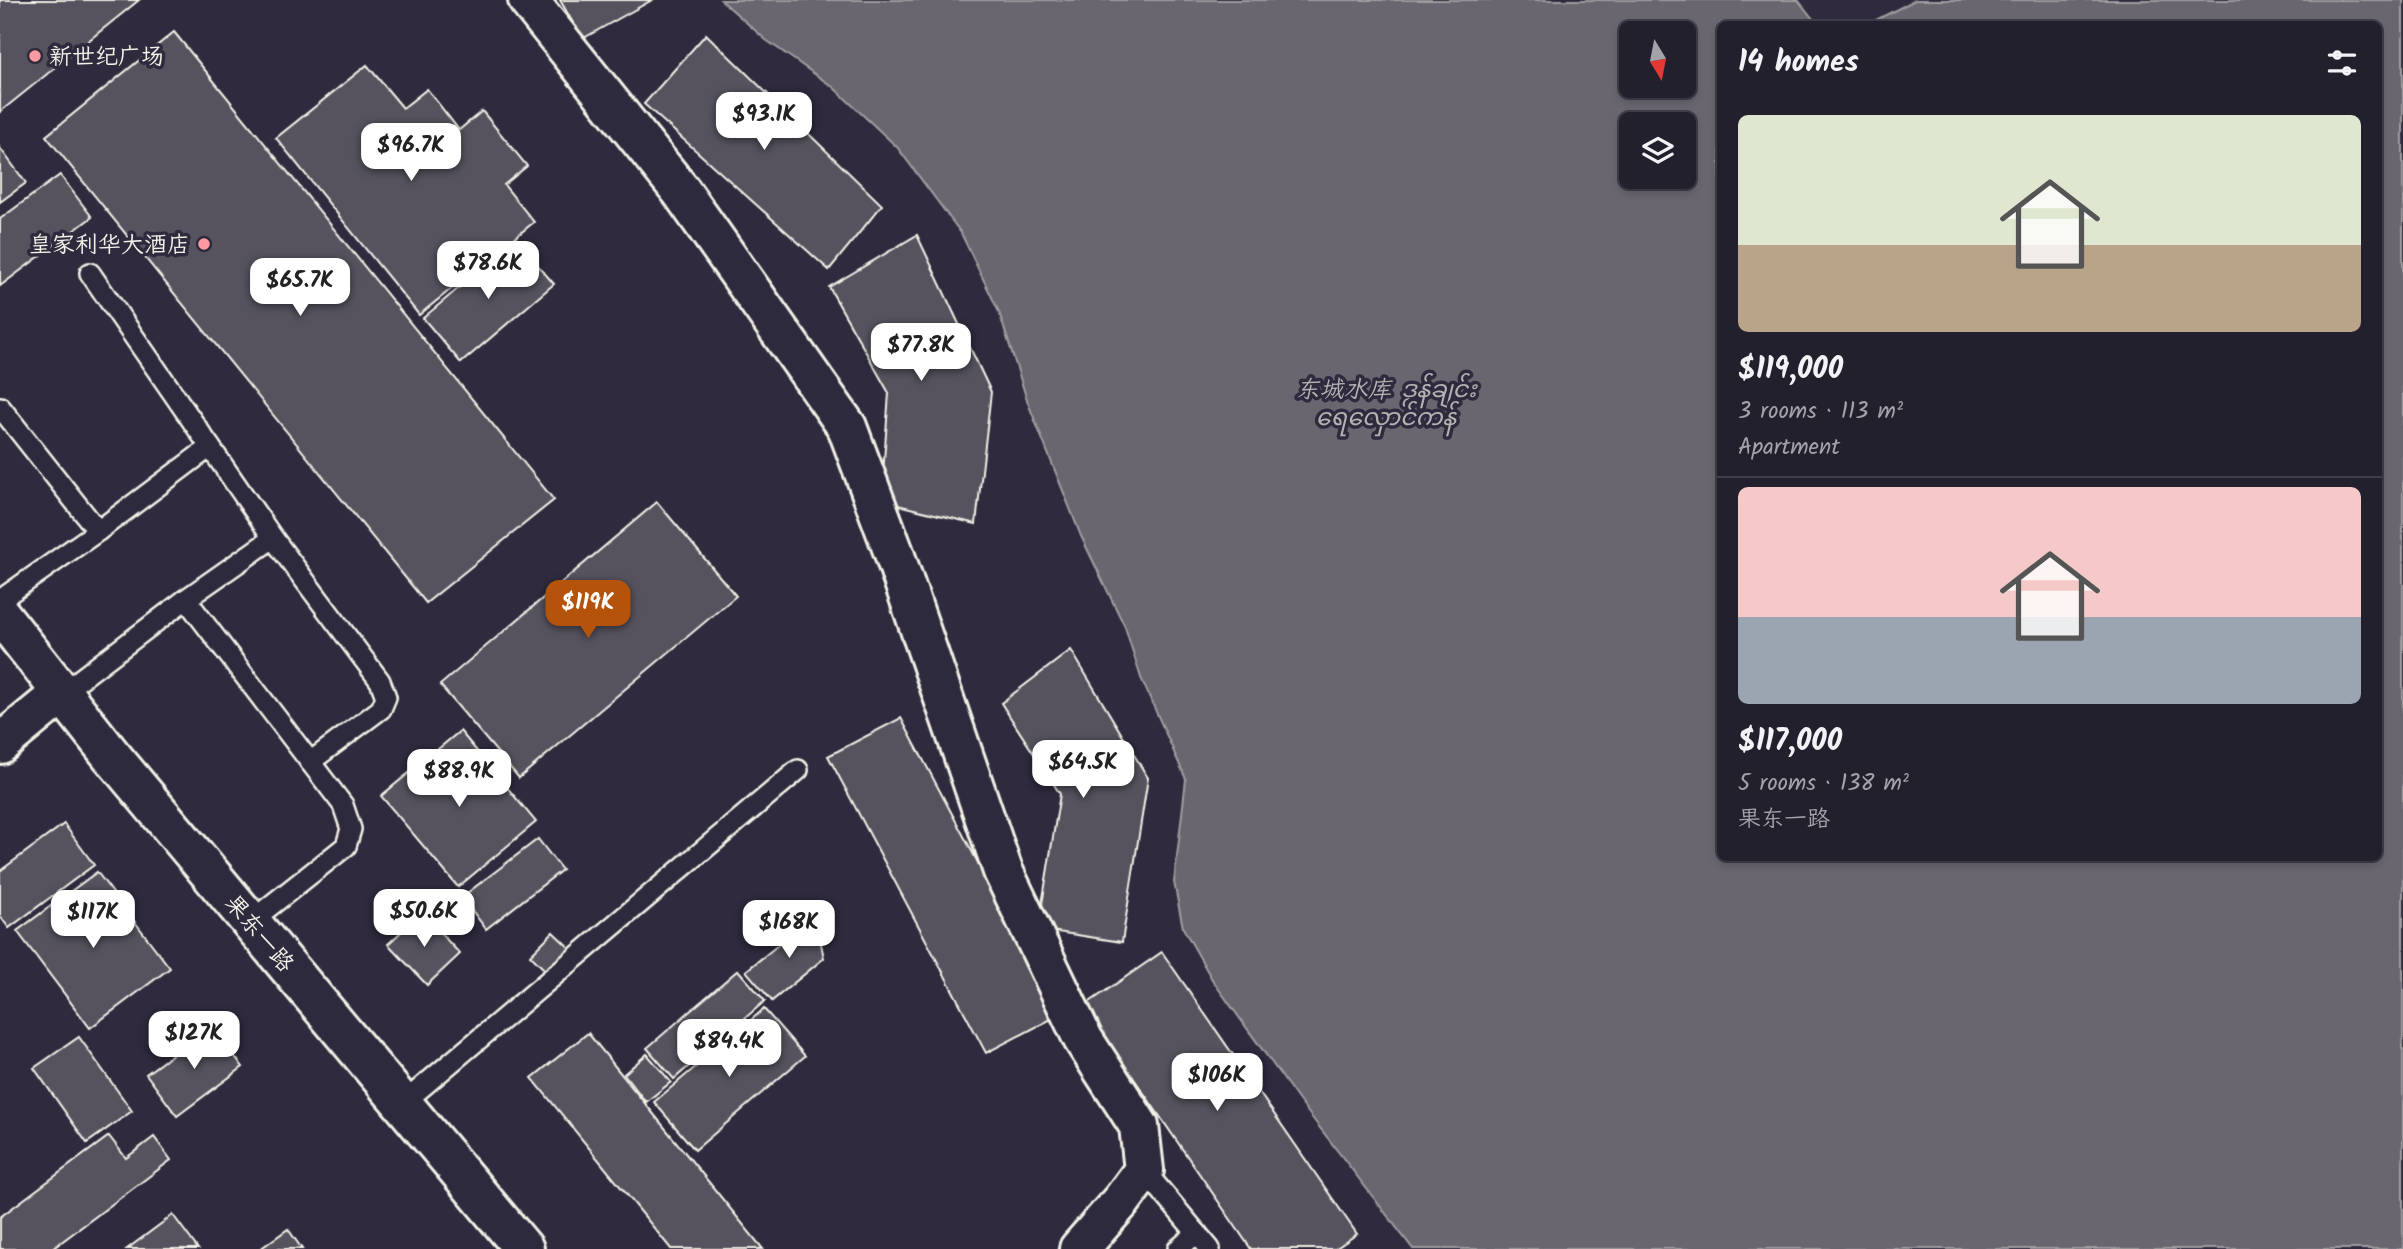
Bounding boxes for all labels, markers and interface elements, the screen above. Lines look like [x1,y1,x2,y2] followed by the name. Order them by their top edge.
[1619,21,1696,98] north arrow
[1619,21,1696,189] map controls
[1738,39,1859,87] text: 14 homes
[49,40,164,76] place label: 新世纪广场
[2323,44,2361,82] icon: filters
[27,48,43,64] marker: 新世纪广场
[707,92,821,152] pin: $93.1K
[732,97,796,133] text: $93.1K
[1619,112,1696,189] button: layers
[354,124,468,183] pin: $96.7K
[377,128,445,164] text: $96.7K
[1987,161,2113,287] icon: home
[29,228,190,264] place label: 皇家利华大酒店
[196,236,212,252] marker: 皇家利华大酒店
[431,242,545,301] pin: $78.6K
[453,246,523,282] text: $78.6K
[243,258,357,318] pin: $65.7K
[266,263,334,299] text: $65.7K
[864,324,978,383] pin: $77.8K
[887,328,955,364] text: $77.8K
[1738,346,1843,394] text: $119,000
[1296,371,1478,438] water label: 东城水库 ဒွန်ချင်း ရေလှောင်ကန်
[1738,394,1903,430] text: 3 rooms · 113 m²
[1738,430,1840,466] text: Apartment
[1987,533,2113,659] icon: home
[539,580,637,640] pin: $119K
[562,585,615,621] text: $119K
[1738,718,1842,766] text: $117,000
[1026,740,1140,800] pin: $64.5K
[1048,745,1118,781] text: $64.5K
[402,750,516,809] pin: $88.9K
[423,754,495,790] text: $88.9K
[1738,766,1909,802] text: 5 rooms · 138 m²
[1738,802,1830,838] text: 果东一路
[215,887,302,981] street label: 果东一路
[44,890,142,950] pin: $117K
[367,890,481,949] pin: $50.6K
[390,894,458,930] text: $50.6K
[67,895,119,931] text: $117K
[740,900,838,960] pin: $168K
[759,905,819,941] text: $168K
[145,1012,243,1071] pin: $127K
[165,1016,223,1052] text: $127K
[672,1020,786,1079] pin: $84.4K
[693,1024,765,1060] text: $84.4K
[1168,1054,1266,1113] pin: $106K
[1188,1058,1246,1094] text: $106K

